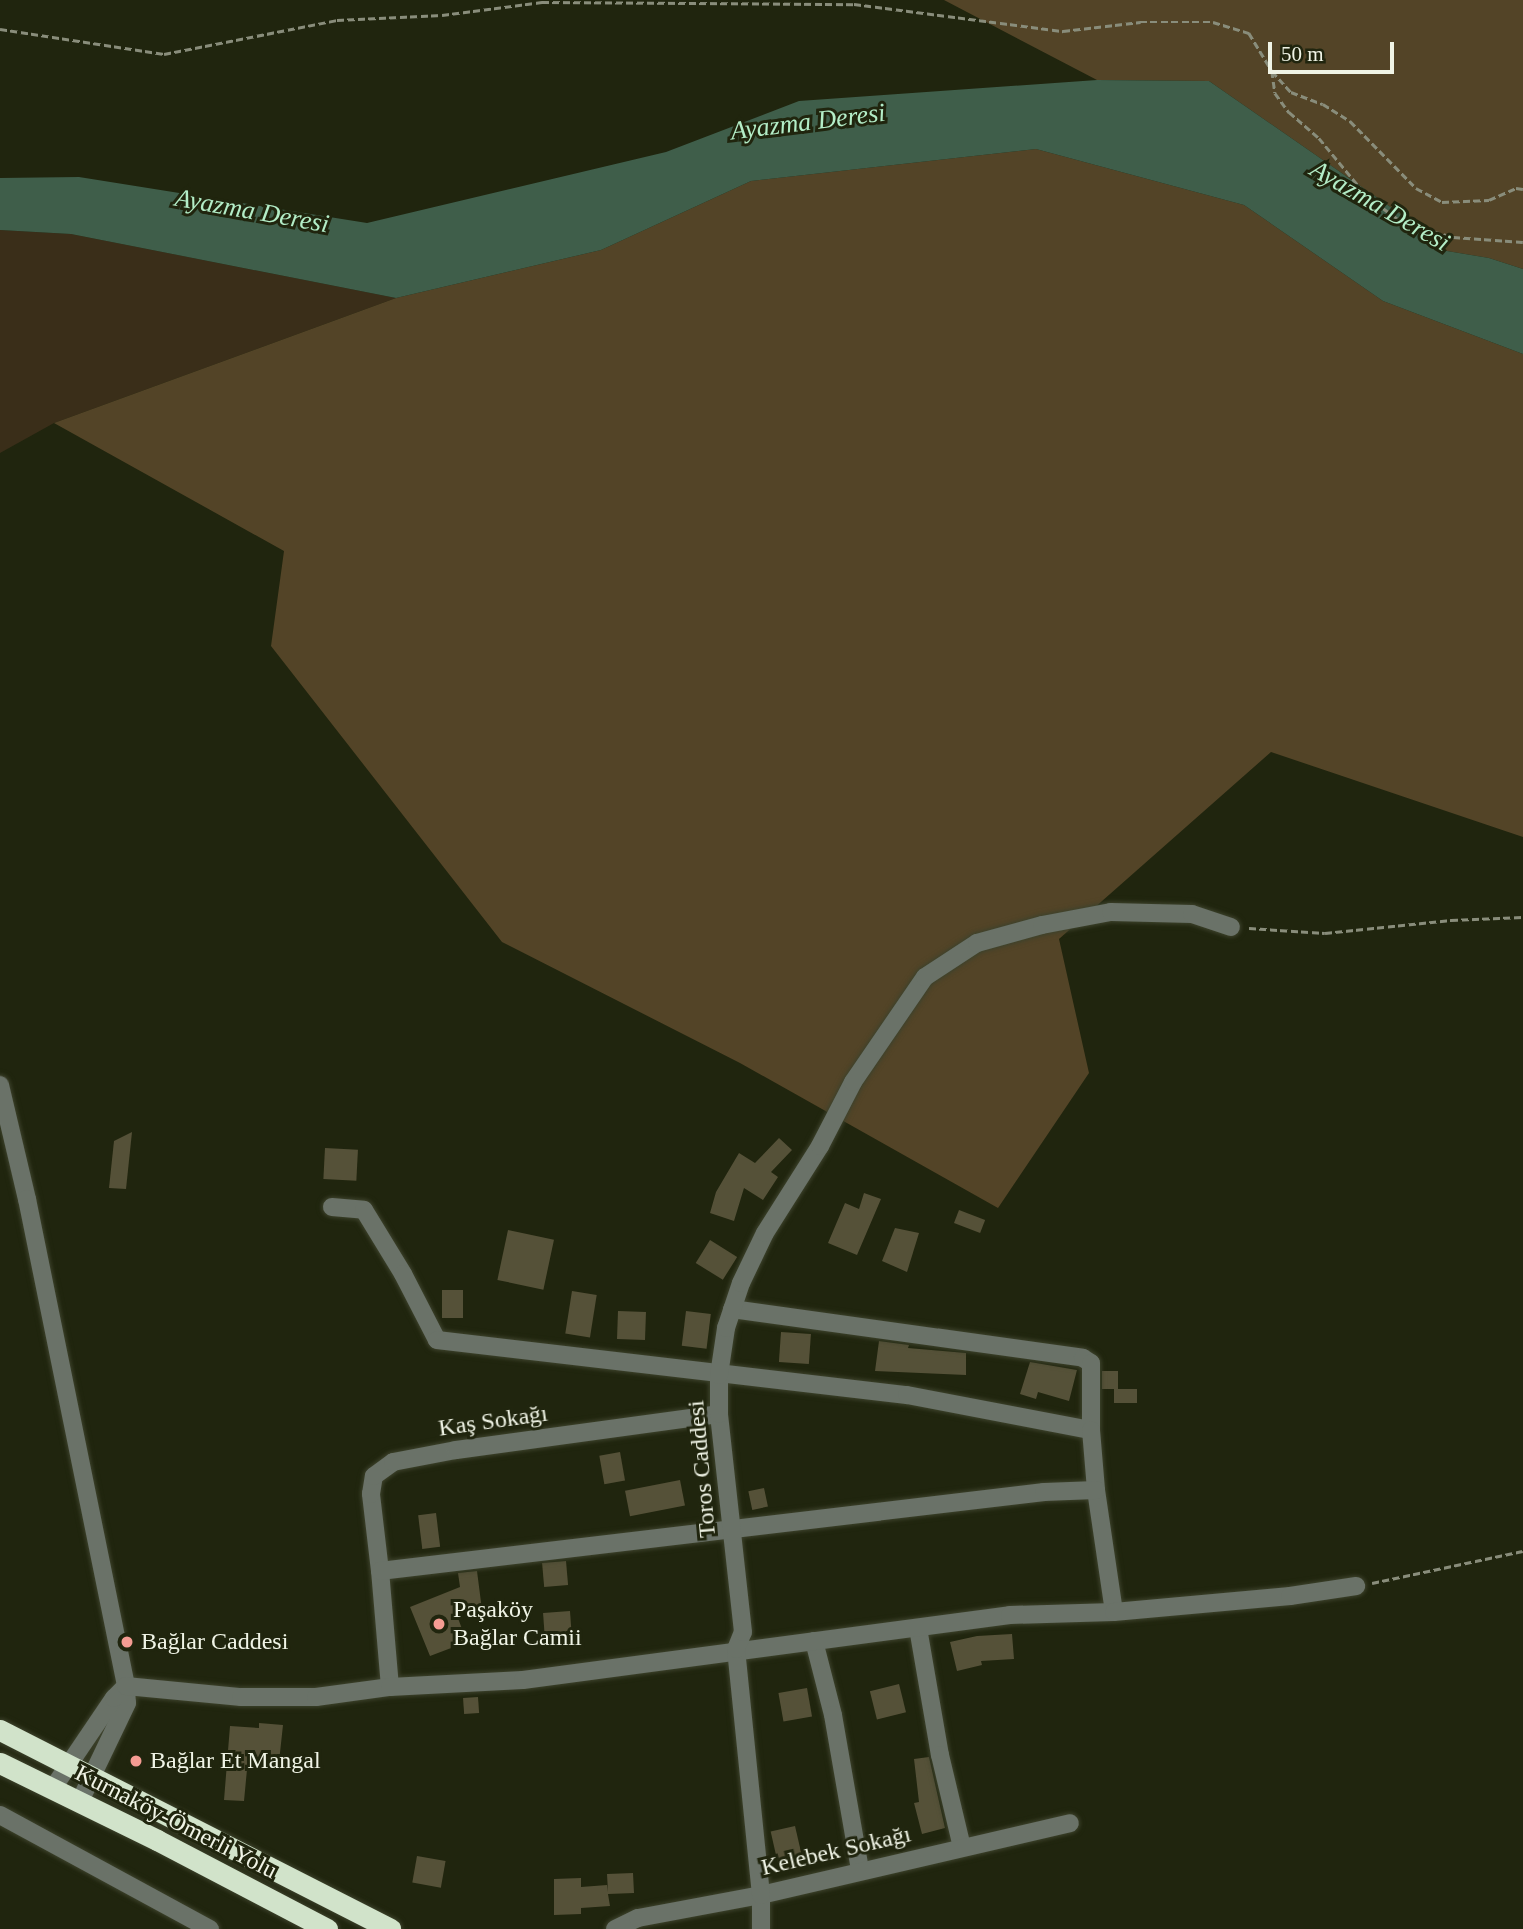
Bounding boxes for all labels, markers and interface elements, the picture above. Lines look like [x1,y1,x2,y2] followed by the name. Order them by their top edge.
[1271,28,1397,72] scale bar
[1281,42,1324,66] text: 50 m
[729,97,887,147] water label: Ayazma Deresi
[1305,154,1455,258] water label: Ayazma Deresi
[173,182,331,240] water label: Ayazma Deresi
[437,1399,549,1443] street label: Kaş Sokağı
[682,1399,722,1539] street label: Toros Caddesi
[453,1596,582,1652] place label: Paşaköy Bağlar Camii
[431,1616,447,1632] marker: Paşaköy Bağlar Camii
[141,1628,288,1656] place label: Bağlar Caddesi
[119,1634,135,1650] marker: Bağlar Caddesi
[150,1747,321,1775] place label: Bağlar Et Mangal
[128,1753,144,1769] marker: Bağlar Et Mangal
[70,1758,282,1886] street label: Kurnaköy-Ömerli Yolu
[758,1820,914,1882] street label: Kelebek Sokağı

